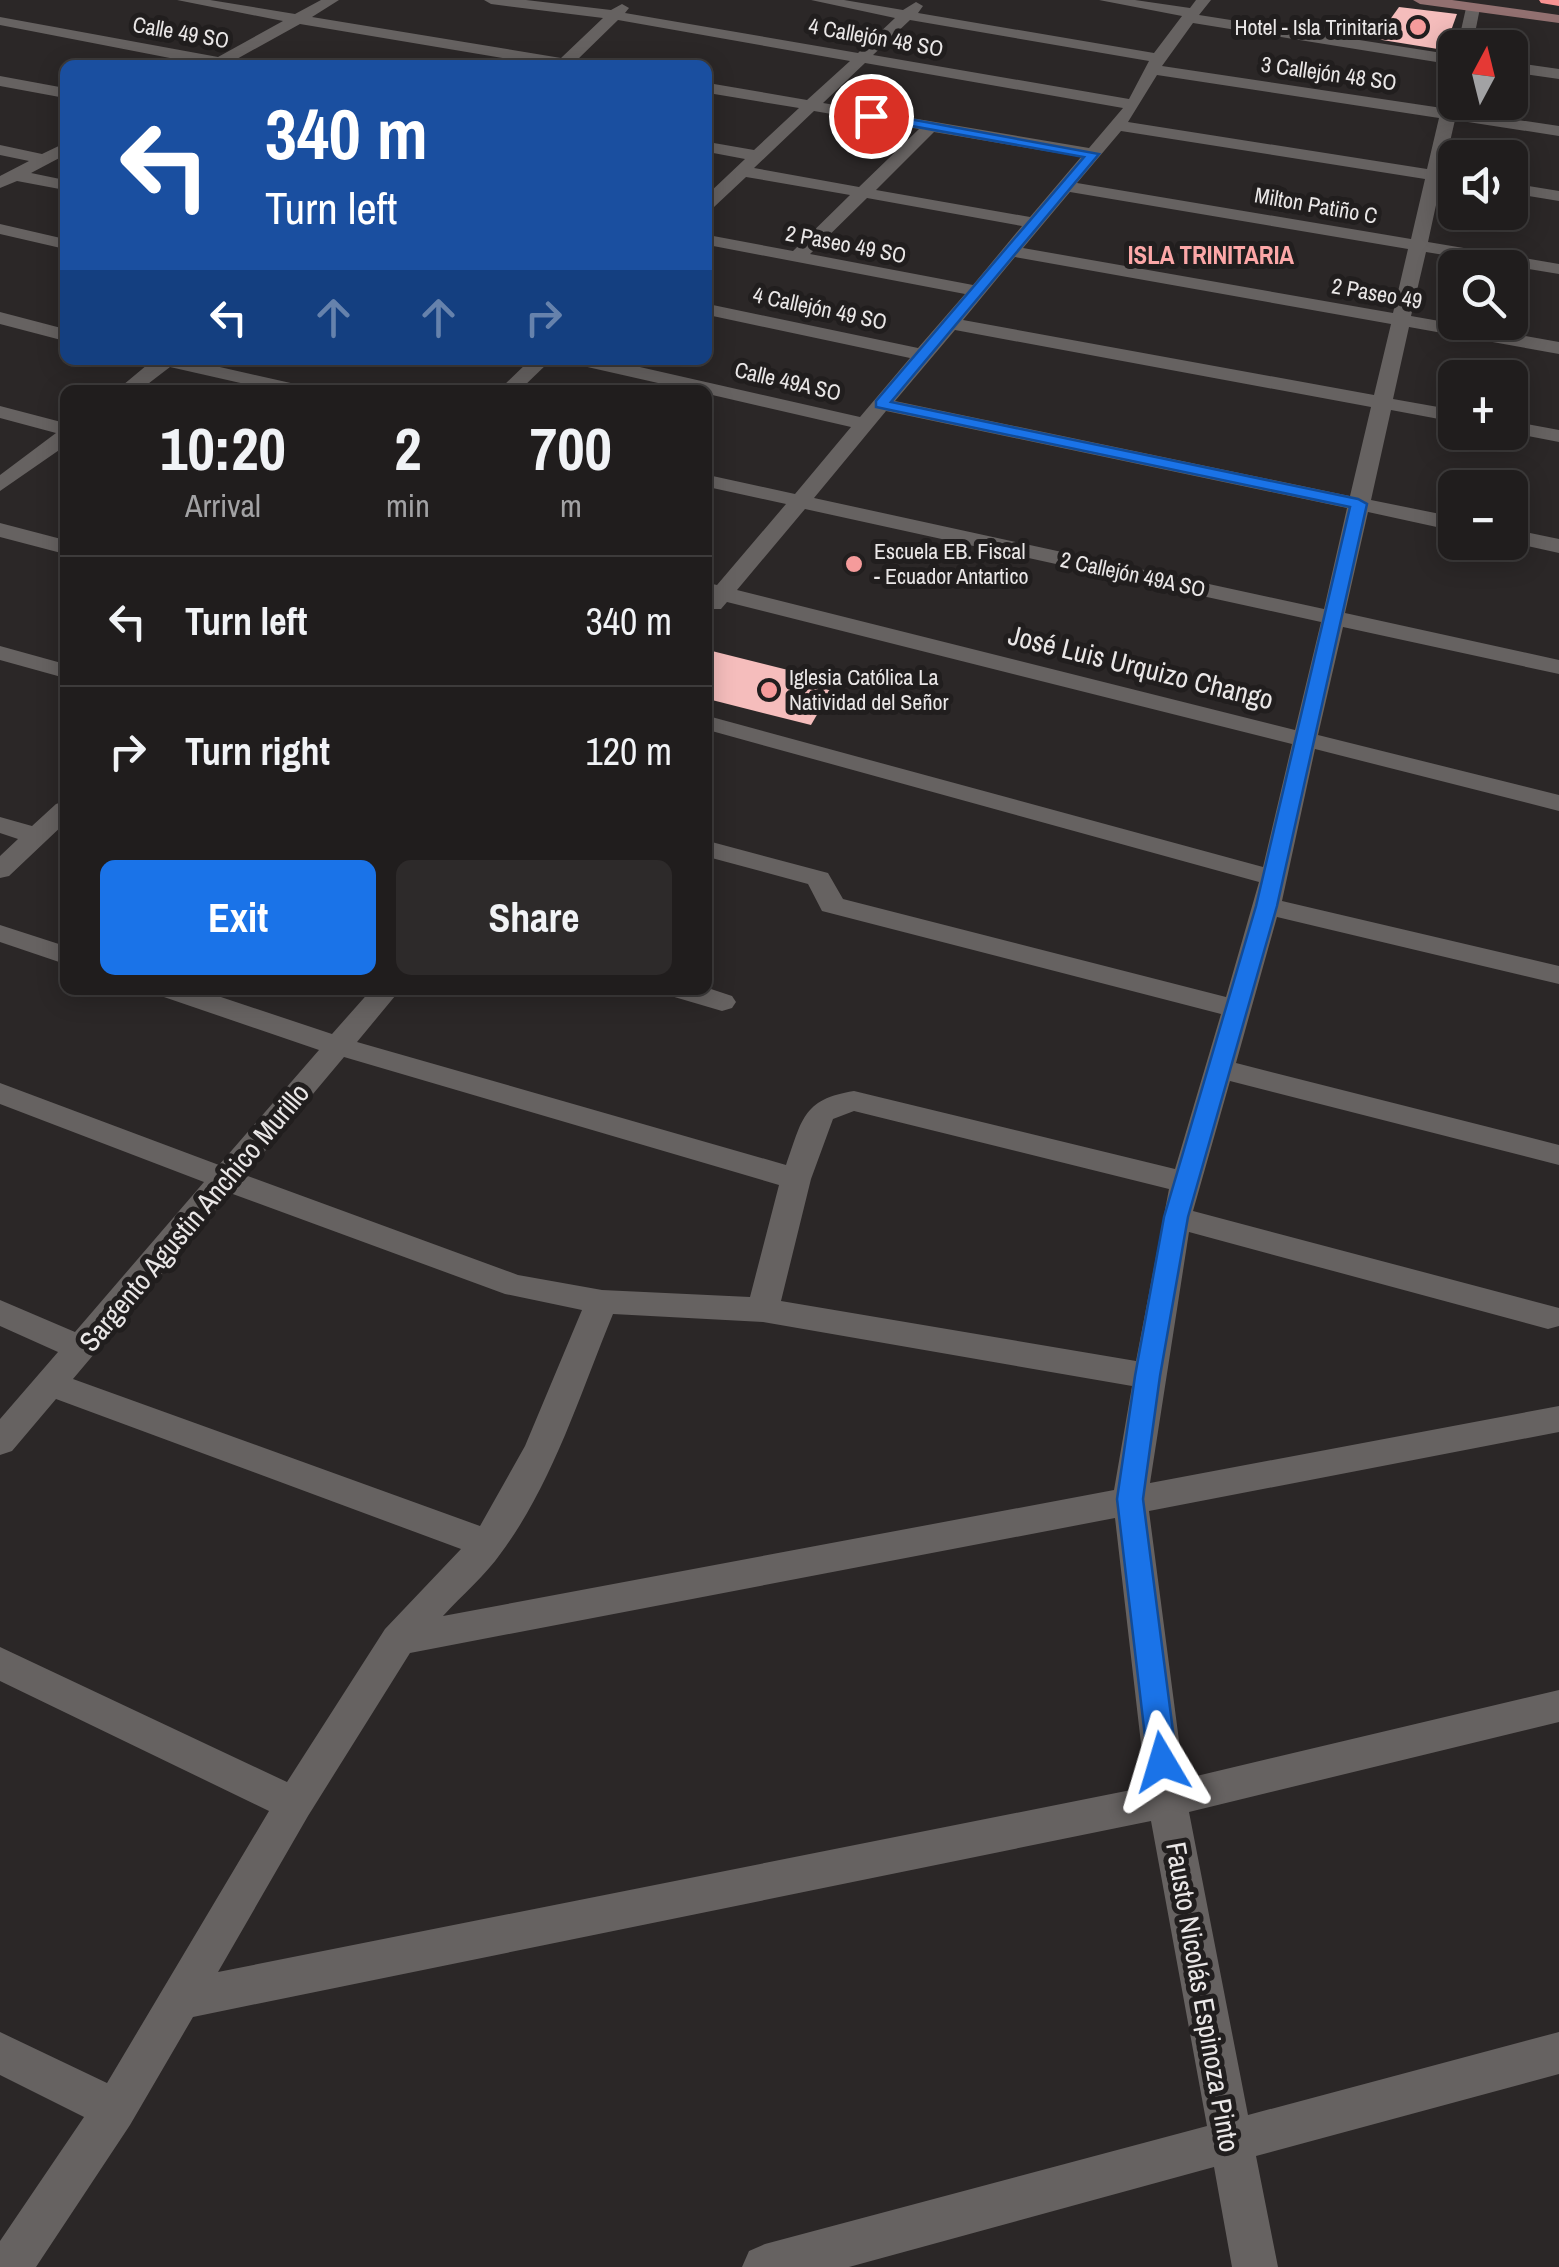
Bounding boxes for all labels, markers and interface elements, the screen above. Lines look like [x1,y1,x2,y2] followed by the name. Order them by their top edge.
[131,9,231,55] street label: Calle 49 SO
[806,10,946,64] street label: 4 Callejón 48 SO
[1235,12,1398,42] place label: Hotel - Isla Trinitaria
[1407,16,1429,38] marker: Hotel - Isla Trinitaria
[1438,30,1528,120] north arrow
[1438,30,1528,560] map controls
[1259,49,1399,97] street label: 3 Callejón 48 SO
[829,74,914,159] pin
[265,87,428,181] text: 340 m
[844,89,899,144] icon: arrive
[100,100,230,230] icon: left
[1438,140,1528,230] button: sound
[265,177,397,238] text: Turn left
[1252,179,1380,231] street label: Milton Patiño C
[783,218,909,270] street label: 2 Paseo 49 SO
[1128,238,1294,272] district label: ISLA TRINITARIA
[1438,250,1528,340] button: search
[1329,270,1425,316] street label: 2 Paseo 49
[750,279,890,337] street label: 4 Callejón 49 SO
[201,290,256,345] icon: left
[306,290,361,345] icon: ahead
[411,290,466,345] icon: ahead
[516,290,571,345] icon: right
[732,354,844,408] street label: Calle 49A SO
[1438,360,1528,450] button: +
[160,408,286,489] text: 10:20
[394,408,422,489] text: 2
[530,408,612,489] text: 700
[1438,470,1528,560] button: −
[185,484,261,527] text: Arrival
[386,484,430,527] text: min
[560,484,582,527] text: m
[874,536,1028,591] place label: Escuela EB. Fiscal - Ecuador Antartico
[1058,544,1208,604] street label: 2 Callejón 49A SO
[843,553,865,575] marker: Escuela EB. Fiscal - Ecuador Antartico
[100,594,155,649] icon: left
[185,596,307,647] text: Turn left
[585,596,672,647] text: 340 m
[1005,616,1277,718] street label: José Luis Urquizo Chango
[789,662,948,717] place label: Iglesia Católica La Natividad del Señor
[758,679,780,701] marker: Iglesia Católica La Natividad del Señor
[100,724,155,779] icon: right
[185,726,330,777] text: Turn right
[585,726,672,777] text: 120 m
[100,860,376,975] button: Exit
[396,860,672,975] button: Share
[70,1075,318,1359] street label: Sargento Agustin Anchico Murillo
[1110,1710,1214,1814] position arrow
[1157,1839,1249,2155] street label: Fausto Nicolás Espinoza Pinto

